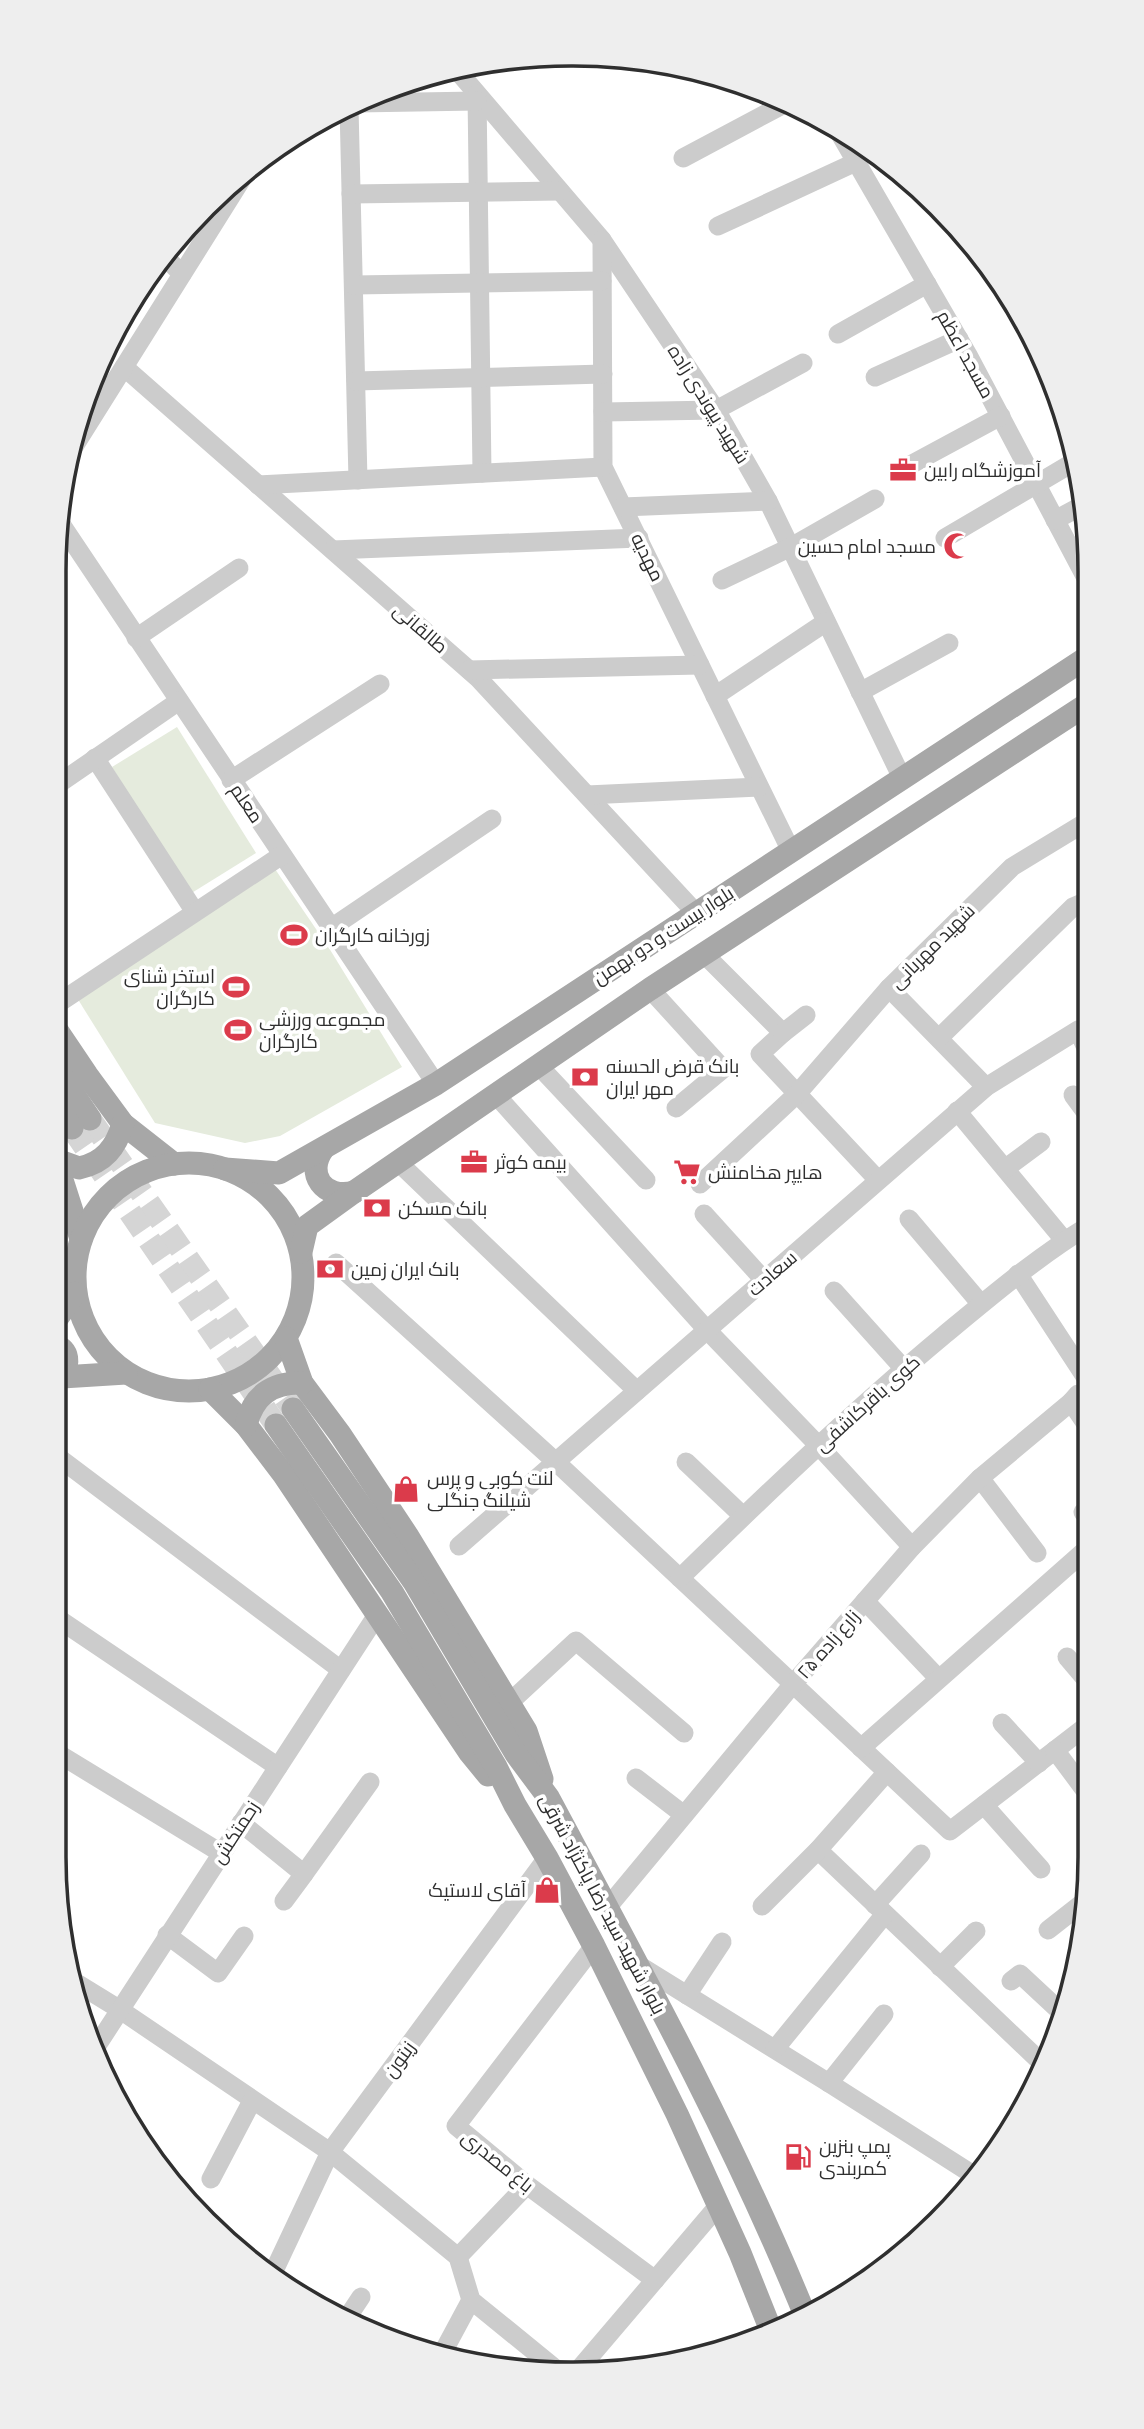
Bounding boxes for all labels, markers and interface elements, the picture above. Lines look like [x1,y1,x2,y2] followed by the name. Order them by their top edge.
[930,306,1000,403] street label: مسجد اعظم
[662,340,755,469] street label: شهید پیوندی زاده
[888,455,918,485] office icon: آموزشگاه رابین
[924,458,1041,482] place label: آموزشگاه رابین
[626,529,670,585] street label: مهدیه
[942,531,972,561] mosque icon: مسجد امام حسین
[798,534,936,560] place label: مسجد امام حسین
[389,598,453,658] street label: طالقانی
[223,779,269,829] street label: معلم
[588,880,738,990] street label: بلوار بیست و دو بهمن
[884,898,980,994] street label: شهید مهربانی
[279,920,309,950] sports icon: زورخانه کارگران
[315,923,430,947] place label: زورخانه کارگران
[124,964,215,1010] place label: استخر شنای کارگران
[221,972,251,1002] sports icon: استخر شنای کارگران
[259,1007,385,1053] place label: مجموعه ورزشی کارگران
[223,1015,253,1045] sports icon: مجموعه ورزشی کارگران
[606,1054,739,1100] place label: بانک قرض الحسنه مهر ایران
[570,1062,600,1092] bank icon: بانک قرض الحسنه مهر ایران
[459,1147,489,1177] office icon: بیمه کوثر
[494,1150,567,1174] place label: بیمه کوثر
[672,1157,702,1187] supermarket icon: هایپر هخامنش
[708,1160,823,1185] place label: هایپر هخامنش
[362,1193,392,1223] bank icon: بانک مسکن
[398,1196,487,1220] place label: بانک مسکن
[742,1245,801,1300] street label: سعادت
[315,1254,345,1284] bank icon: بانک ایران زمین
[351,1257,460,1281] place label: بانک ایران زمین
[809,1349,925,1457] street label: کوی باقرکاشفی
[427,1466,554,1512] place label: لنت کوبی و پرس شیلنگ‌ جنگلی
[391,1474,421,1504] shop icon: لنت کوبی و پرس شیلنگ‌ جنگلی
[791,1604,866,1685] street label: زارع زاده ۲۵
[534,1790,671,2019] street label: بلوار شهید سید رضا پاکنژاد شرقی
[206,1796,264,1868] street label: زحمتکش
[532,1875,562,1905] shop icon: آقای لاستیک
[428,1878,526,1902] place label: آقای لاستیک
[378,2036,420,2082] street label: زیتون
[456,2125,539,2199] street label: باغ مصدری
[819,2134,891,2180] place label: پمپ بنزین کمربندی
[783,2142,813,2172] fuel station icon: پمپ بنزین کمربندی

